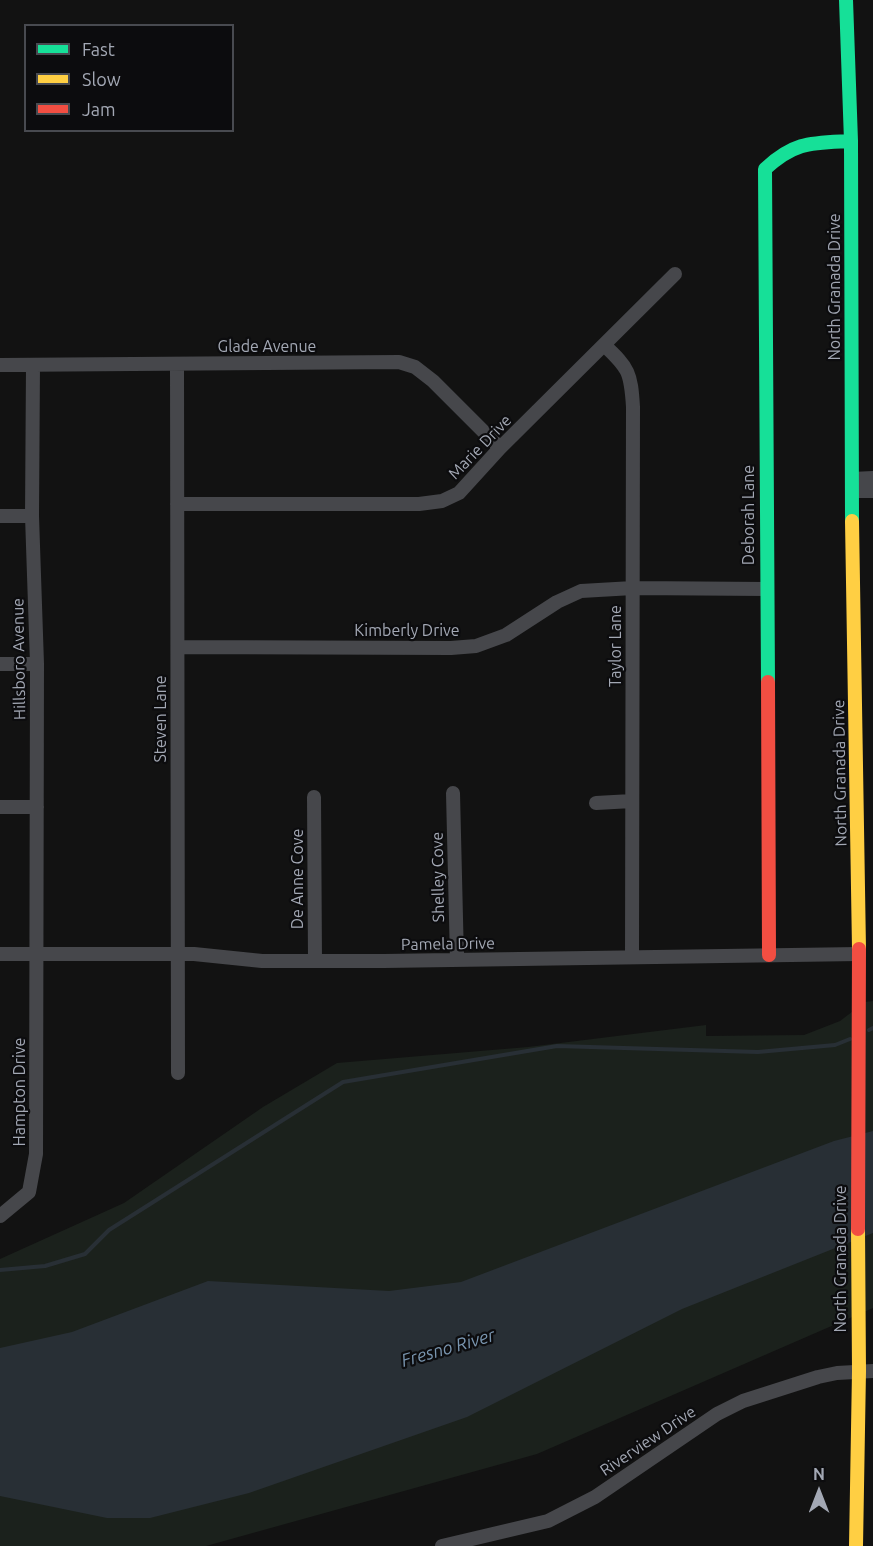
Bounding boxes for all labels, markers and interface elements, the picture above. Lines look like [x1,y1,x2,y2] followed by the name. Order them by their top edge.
[24,24,234,132] legend
[82,39,115,59] text: Fast
[82,69,121,89] text: Slow
[82,99,116,119] text: Jam
[825,213,845,361] street label: North Granada Drive
[218,337,316,357] street label: Glade Avenue
[444,411,516,483] street label: Marie Drive
[739,465,759,565] street label: Deborah Lane
[8,598,30,720] street label: Hillsboro Avenue
[606,605,626,687] street label: Taylor Lane
[354,621,460,641] street label: Kimberly Drive
[151,675,171,763] street label: Steven Lane
[829,699,851,847] street label: North Granada Drive
[288,829,308,929] street label: De Anne Cove
[428,832,448,922] street label: Shelley Cove
[401,934,495,954] street label: Pamela Drive
[10,1038,30,1146] street label: Hampton Drive
[831,1185,851,1333] street label: North Granada Drive
[399,1324,497,1372] water label: Fresno River
[596,1402,700,1480] street label: Riverview Drive
[789,1462,849,1522] north arrow
[813,1465,825,1483] text: N

